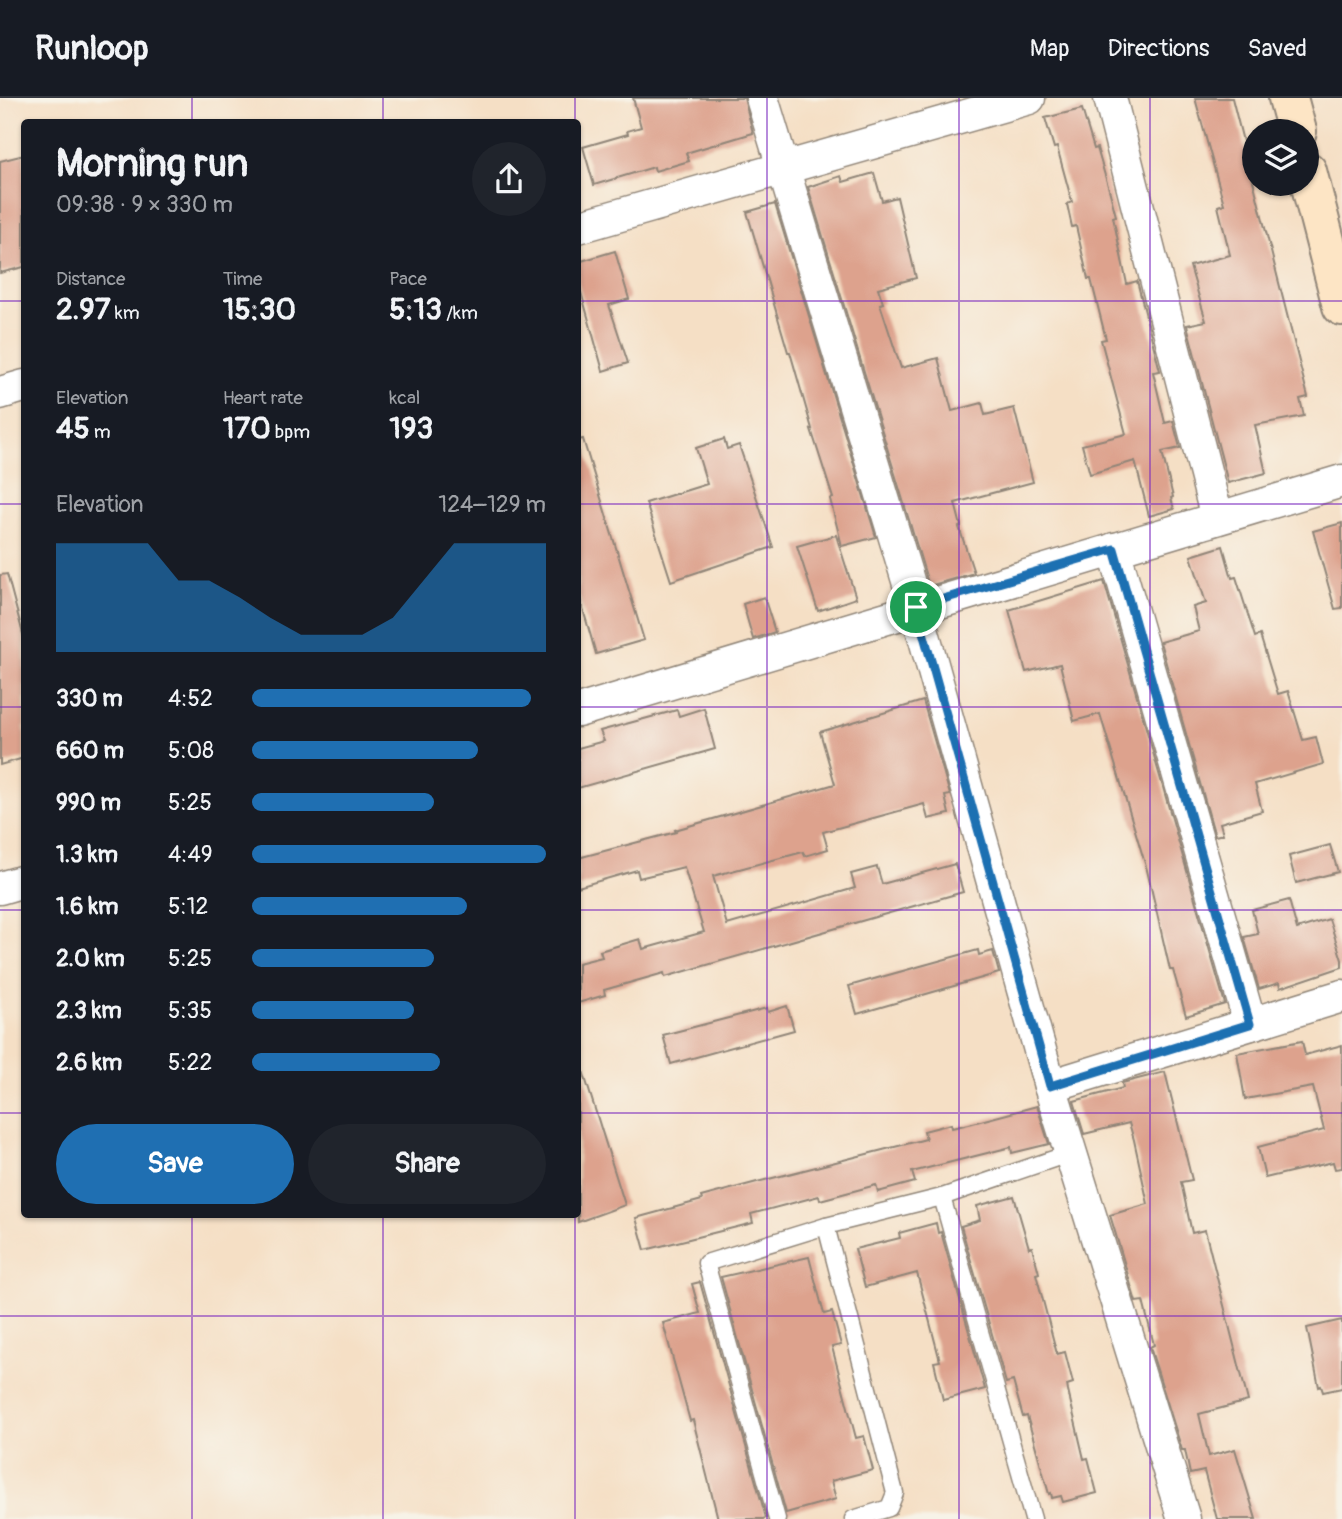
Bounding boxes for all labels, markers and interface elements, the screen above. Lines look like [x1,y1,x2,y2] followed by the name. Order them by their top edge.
[35,28,149,69] text: Runloop
[1030,34,1070,63] text: Map
[1108,34,1209,63] text: Directions
[1247,34,1307,63] text: Saved
[1242,119,1319,196] map controls
[1242,119,1319,196] button: layers
[56,140,248,188] text: Morning run
[472,142,546,216] button: share
[56,190,233,219] text: 09:38 · 9 × 330 m
[56,267,125,291] text: Distance
[223,267,262,291] text: Time
[389,267,427,291] text: Pace
[56,291,111,328] text: 2.97
[223,291,296,328] text: 15:30
[389,291,442,328] text: 5:13
[111,301,140,325] text: km
[442,301,478,325] text: /km
[56,386,128,410] text: Elevation
[223,386,303,410] text: Heart rate
[389,386,420,410] text: kcal
[56,410,90,447] text: 45
[223,410,271,447] text: 170
[389,410,433,447] text: 193
[90,420,111,444] text: m
[271,420,310,444] text: bpm
[56,490,144,519] text: Elevation
[438,490,546,519] text: 124–129 m
[886,577,946,637] pin
[897,588,935,626] icon: arrive
[56,684,123,713] text: 330 m
[168,684,213,713] text: 4:52
[56,736,124,765] text: 660 m
[168,736,214,765] text: 5:08
[56,788,121,817] text: 990 m
[168,788,212,817] text: 5:25
[56,840,118,869] text: 1.3 km
[168,840,213,869] text: 4:49
[56,892,118,921] text: 1.6 km
[168,892,208,921] text: 5:12
[56,944,125,973] text: 2.0 km
[168,944,212,973] text: 5:25
[56,996,122,1025] text: 2.3 km
[168,996,212,1025] text: 5:35
[56,1048,122,1077] text: 2.6 km
[168,1048,212,1077] text: 5:22
[56,1124,294,1204] button: Save
[308,1124,546,1204] button: Share

